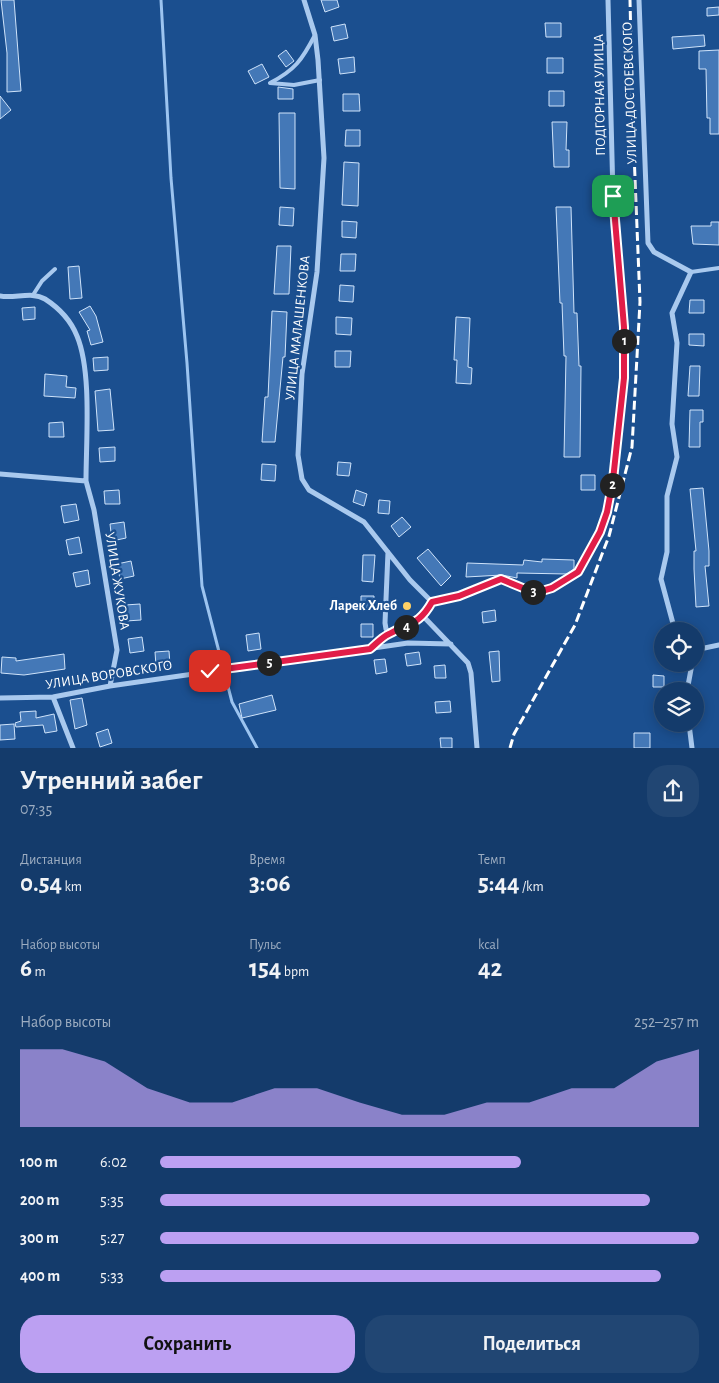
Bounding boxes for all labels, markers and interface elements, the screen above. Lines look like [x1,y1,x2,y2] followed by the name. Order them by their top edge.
[621,21,639,165] street label: УЛИЦА ДОСТОЕВСКОГО
[592,34,608,156] street label: ПОДГОРНАЯ УЛИЦА
[592,175,634,217] pin
[599,182,627,210] icon: arrive
[283,255,313,401] street label: УЛИЦА МАЛАШЕНКОВА
[612,328,636,354] pin: 1
[622,334,627,348] text: 1
[600,472,624,498] pin: 2
[609,478,616,492] text: 2
[102,531,132,631] street label: УЛИЦА ЖУКОВА
[520,580,546,604] pin: 3
[530,585,537,599] text: 3
[330,599,397,613] place label: Ларек Хлеб
[401,600,413,612] marker: Ларек Хлеб
[394,614,418,640] pin: 4
[403,620,410,634] text: 4
[654,622,704,732] map controls
[654,622,704,672] button: locate
[189,650,231,692] pin
[256,650,282,676] pin: 5
[266,656,273,670] text: 5
[196,657,224,685] icon: check
[45,658,173,692] street label: УЛИЦА ВОРОВСКОГО
[654,682,704,732] button: layers
[647,765,699,817] button: share
[20,767,202,795] text: Утренний забег
[20,801,52,817] text: 07:35
[20,853,82,867] text: Дистанция
[249,853,285,867] text: Время
[478,853,506,867] text: Темп
[20,871,62,896] text: 0.54
[249,871,291,896] text: 3:06
[478,871,520,896] text: 5:44
[62,880,82,894] text: km
[520,880,544,894] text: /km
[20,938,100,952] text: Набор высоты
[249,938,282,952] text: Пульс
[478,938,499,952] text: kcal
[20,956,32,981] text: 6
[249,956,281,981] text: 154
[478,956,502,981] text: 42
[32,965,46,979] text: m
[281,965,309,979] text: bpm
[20,1014,111,1030] text: Набор высоты
[634,1014,699,1030] text: 252–257 m
[20,1154,58,1170] text: 100 m
[100,1154,127,1170] text: 6:02
[20,1192,60,1208] text: 200 m
[100,1192,124,1208] text: 5:35
[20,1230,59,1246] text: 300 m
[100,1230,124,1246] text: 5:27
[20,1268,60,1284] text: 400 m
[100,1268,124,1284] text: 5:33
[20,1315,355,1373] button: Сохранить
[365,1315,699,1373] button: Поделиться

